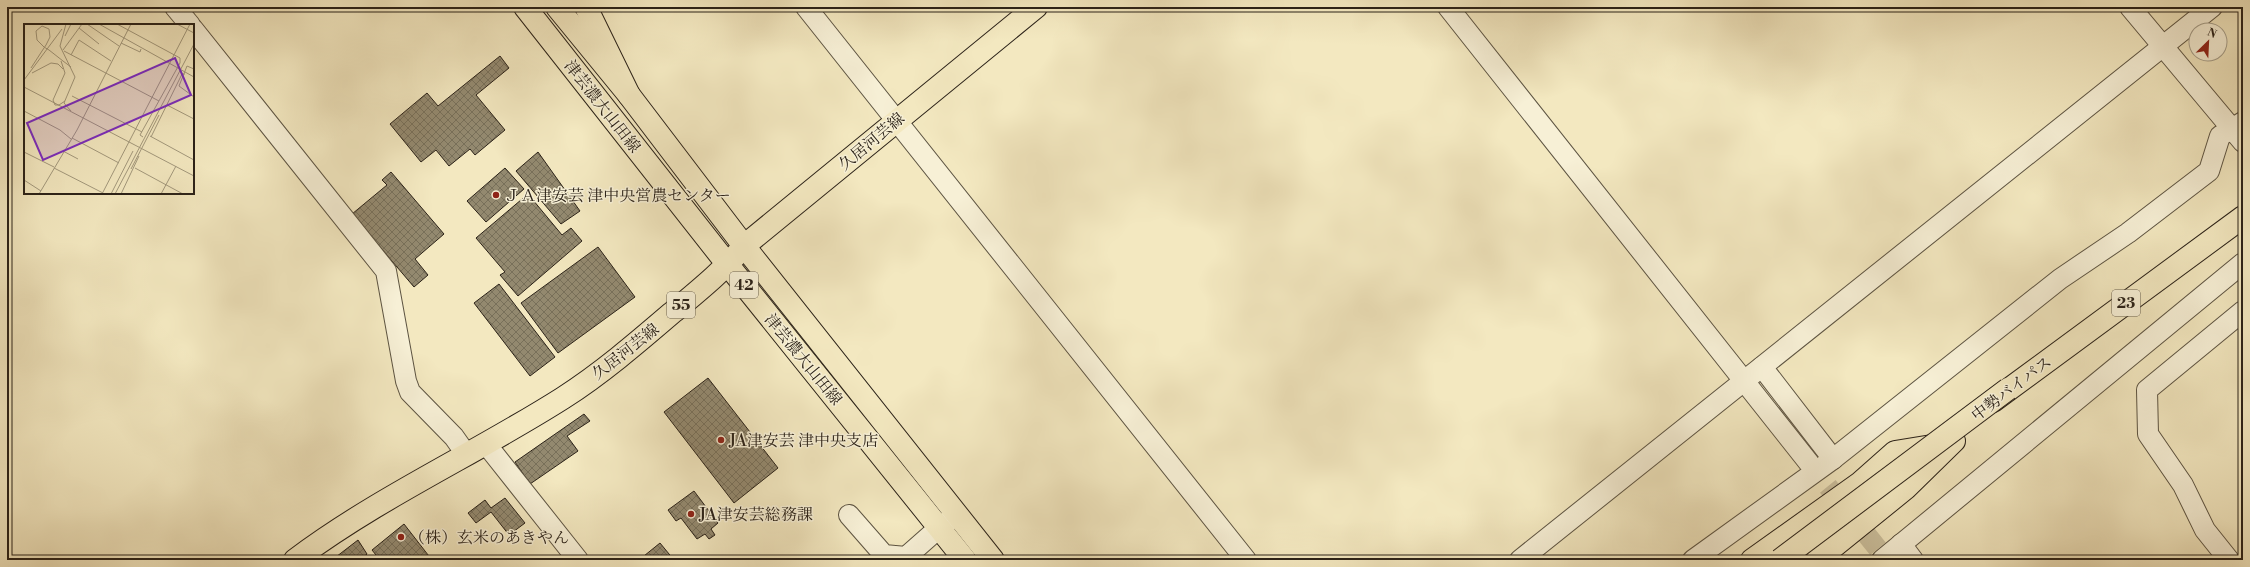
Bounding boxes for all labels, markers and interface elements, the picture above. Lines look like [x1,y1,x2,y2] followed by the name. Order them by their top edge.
[2188,22,2228,62] north arrow
[24,24,194,194] inset map
[2205,26,2219,42] text: N
[560,56,645,157] street label: 津芸濃大山田線
[835,108,909,175] street label: 久居河芸線
[504,186,731,206] place label: ＪＡ津安芸 津中央営農センター
[491,190,501,200] marker: ＪＡ津安芸 津中央営農センター
[730,272,758,298] road number: 42
[2112,290,2140,316] road number: 23
[667,292,695,318] road number: 55
[760,310,846,409] street label: 津芸濃大山田線
[588,319,663,384] street label: 久居河芸線
[1967,352,2056,426] street label: 中勢バイパス
[728,431,878,451] place label: JA津安芸 津中央支店
[716,435,726,445] marker: JA津安芸 津中央支店
[698,505,813,525] place label: JA津安芸総務課
[686,509,696,519] marker: JA津安芸総務課
[409,528,569,548] place label: （株）玄米のあきやん
[396,532,406,542] marker: （株）玄米のあきやん

